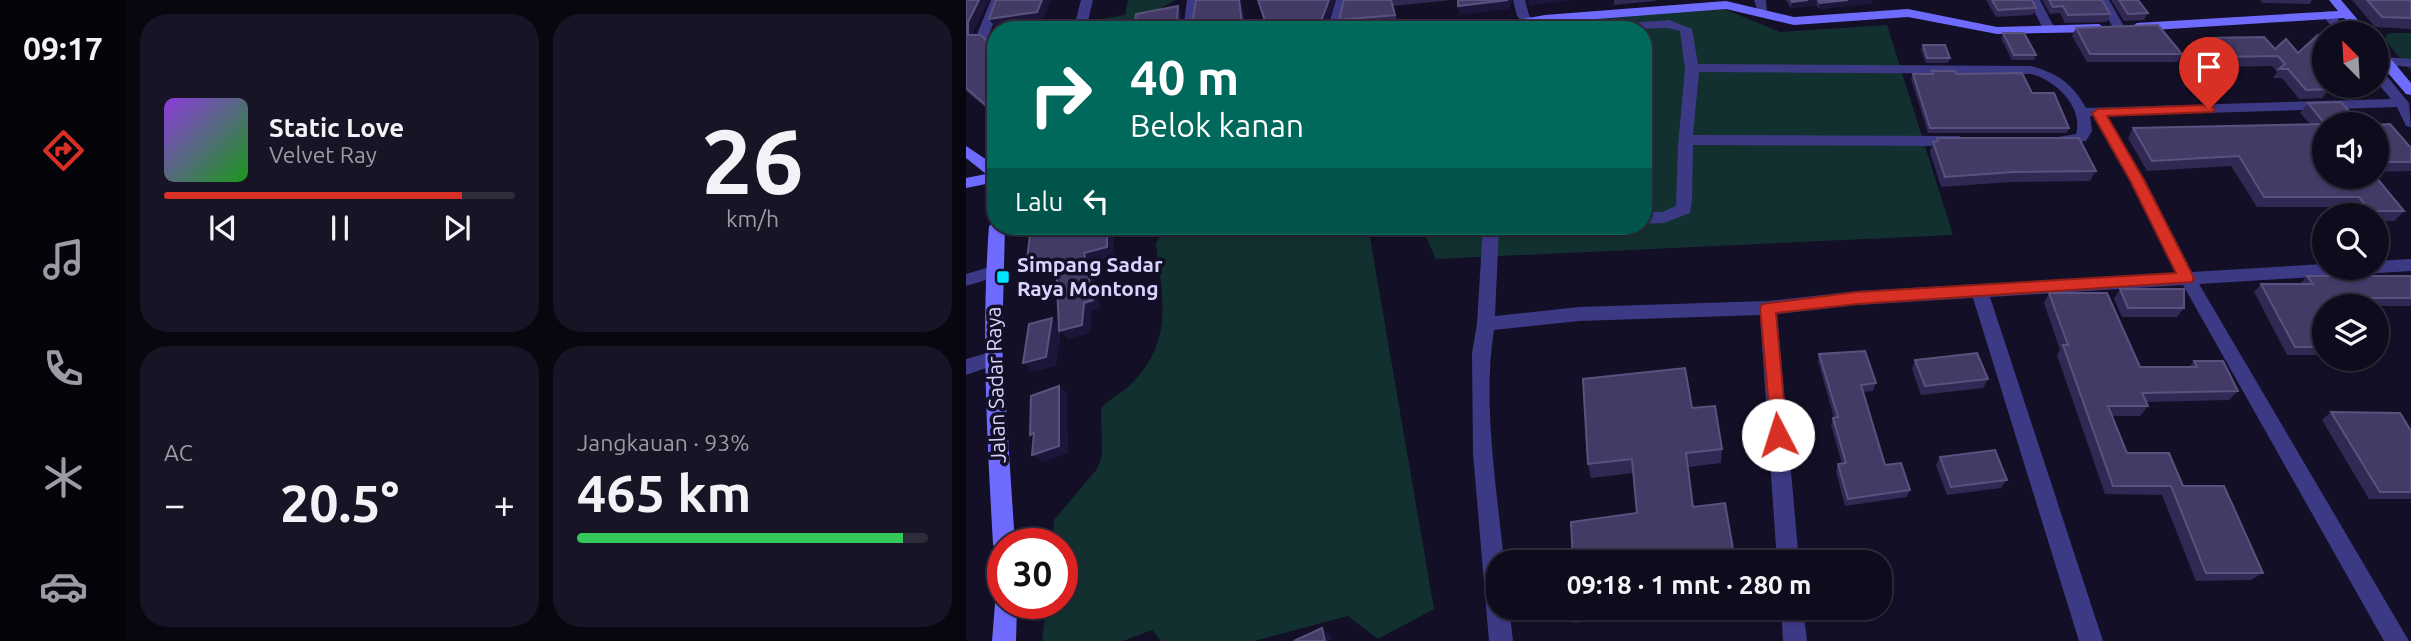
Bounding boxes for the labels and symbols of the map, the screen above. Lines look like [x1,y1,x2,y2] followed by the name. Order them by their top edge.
[2312,21,2389,98] north arrow
[2179,37,2239,109] pin
[1017,252,1163,300] place label: Simpang Sadar Raya Montong
[995,269,1011,285] marker: Simpang Sadar Raya Montong
[980,306,1010,464] street label: Jalan Sadar Raya
[1741,398,1815,472] position arrow
[987,528,1078,619] speed limit sign: 30

